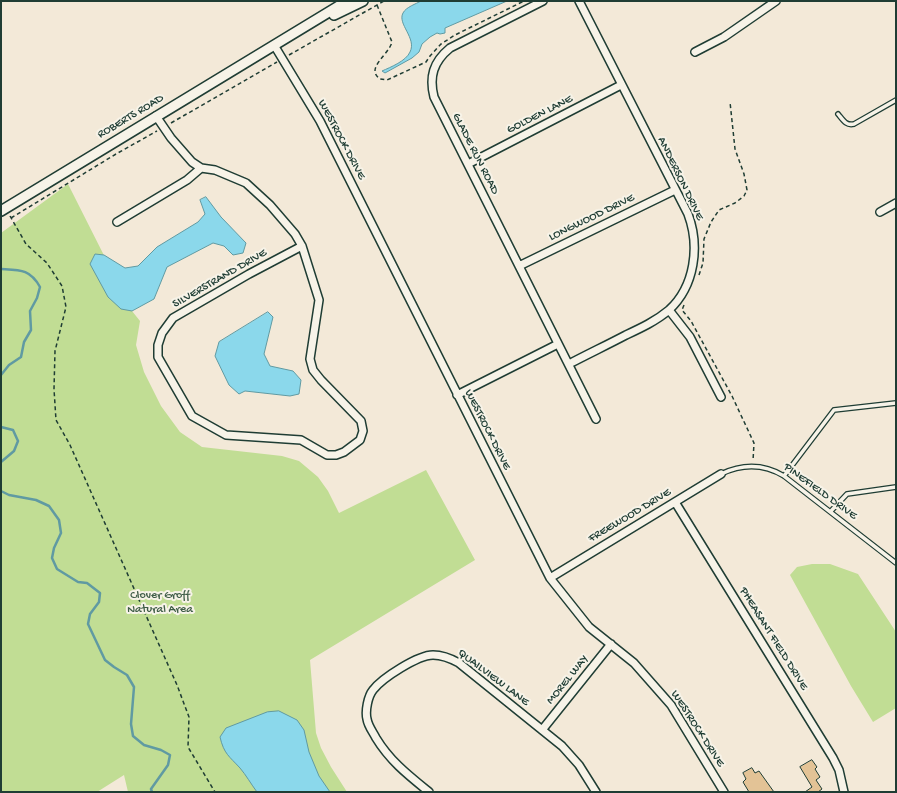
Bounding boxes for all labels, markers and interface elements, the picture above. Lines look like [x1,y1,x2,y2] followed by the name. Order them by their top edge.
[95,92,167,142] street label: ROBERTS ROAD
[505,92,575,138] street label: GOLDEN LANE
[314,98,368,182] street label: WESTROCK DRIVE
[448,111,502,197] street label: GLADE RUN ROAD
[654,135,706,223] street label: ANDERSON DRIVE
[547,191,637,245] street label: LONGWOOD DRIVE
[170,246,270,312] street label: SILVERSTRAND DRIVE
[461,387,513,473] street label: WESTROCK DRIVE
[780,460,860,524] street label: PINEFIELD DRIVE
[586,486,674,546] street label: FREEWOOD DRIVE
[735,585,811,693] street label: PHEASANT FIELD DRIVE
[127,589,193,617] park label: Clover Groff Natural Area
[454,646,532,710] street label: QUAILVIEW LANE
[544,652,592,708] street label: MOREL WAY
[667,688,727,770] street label: WESTROCK DRIVE

